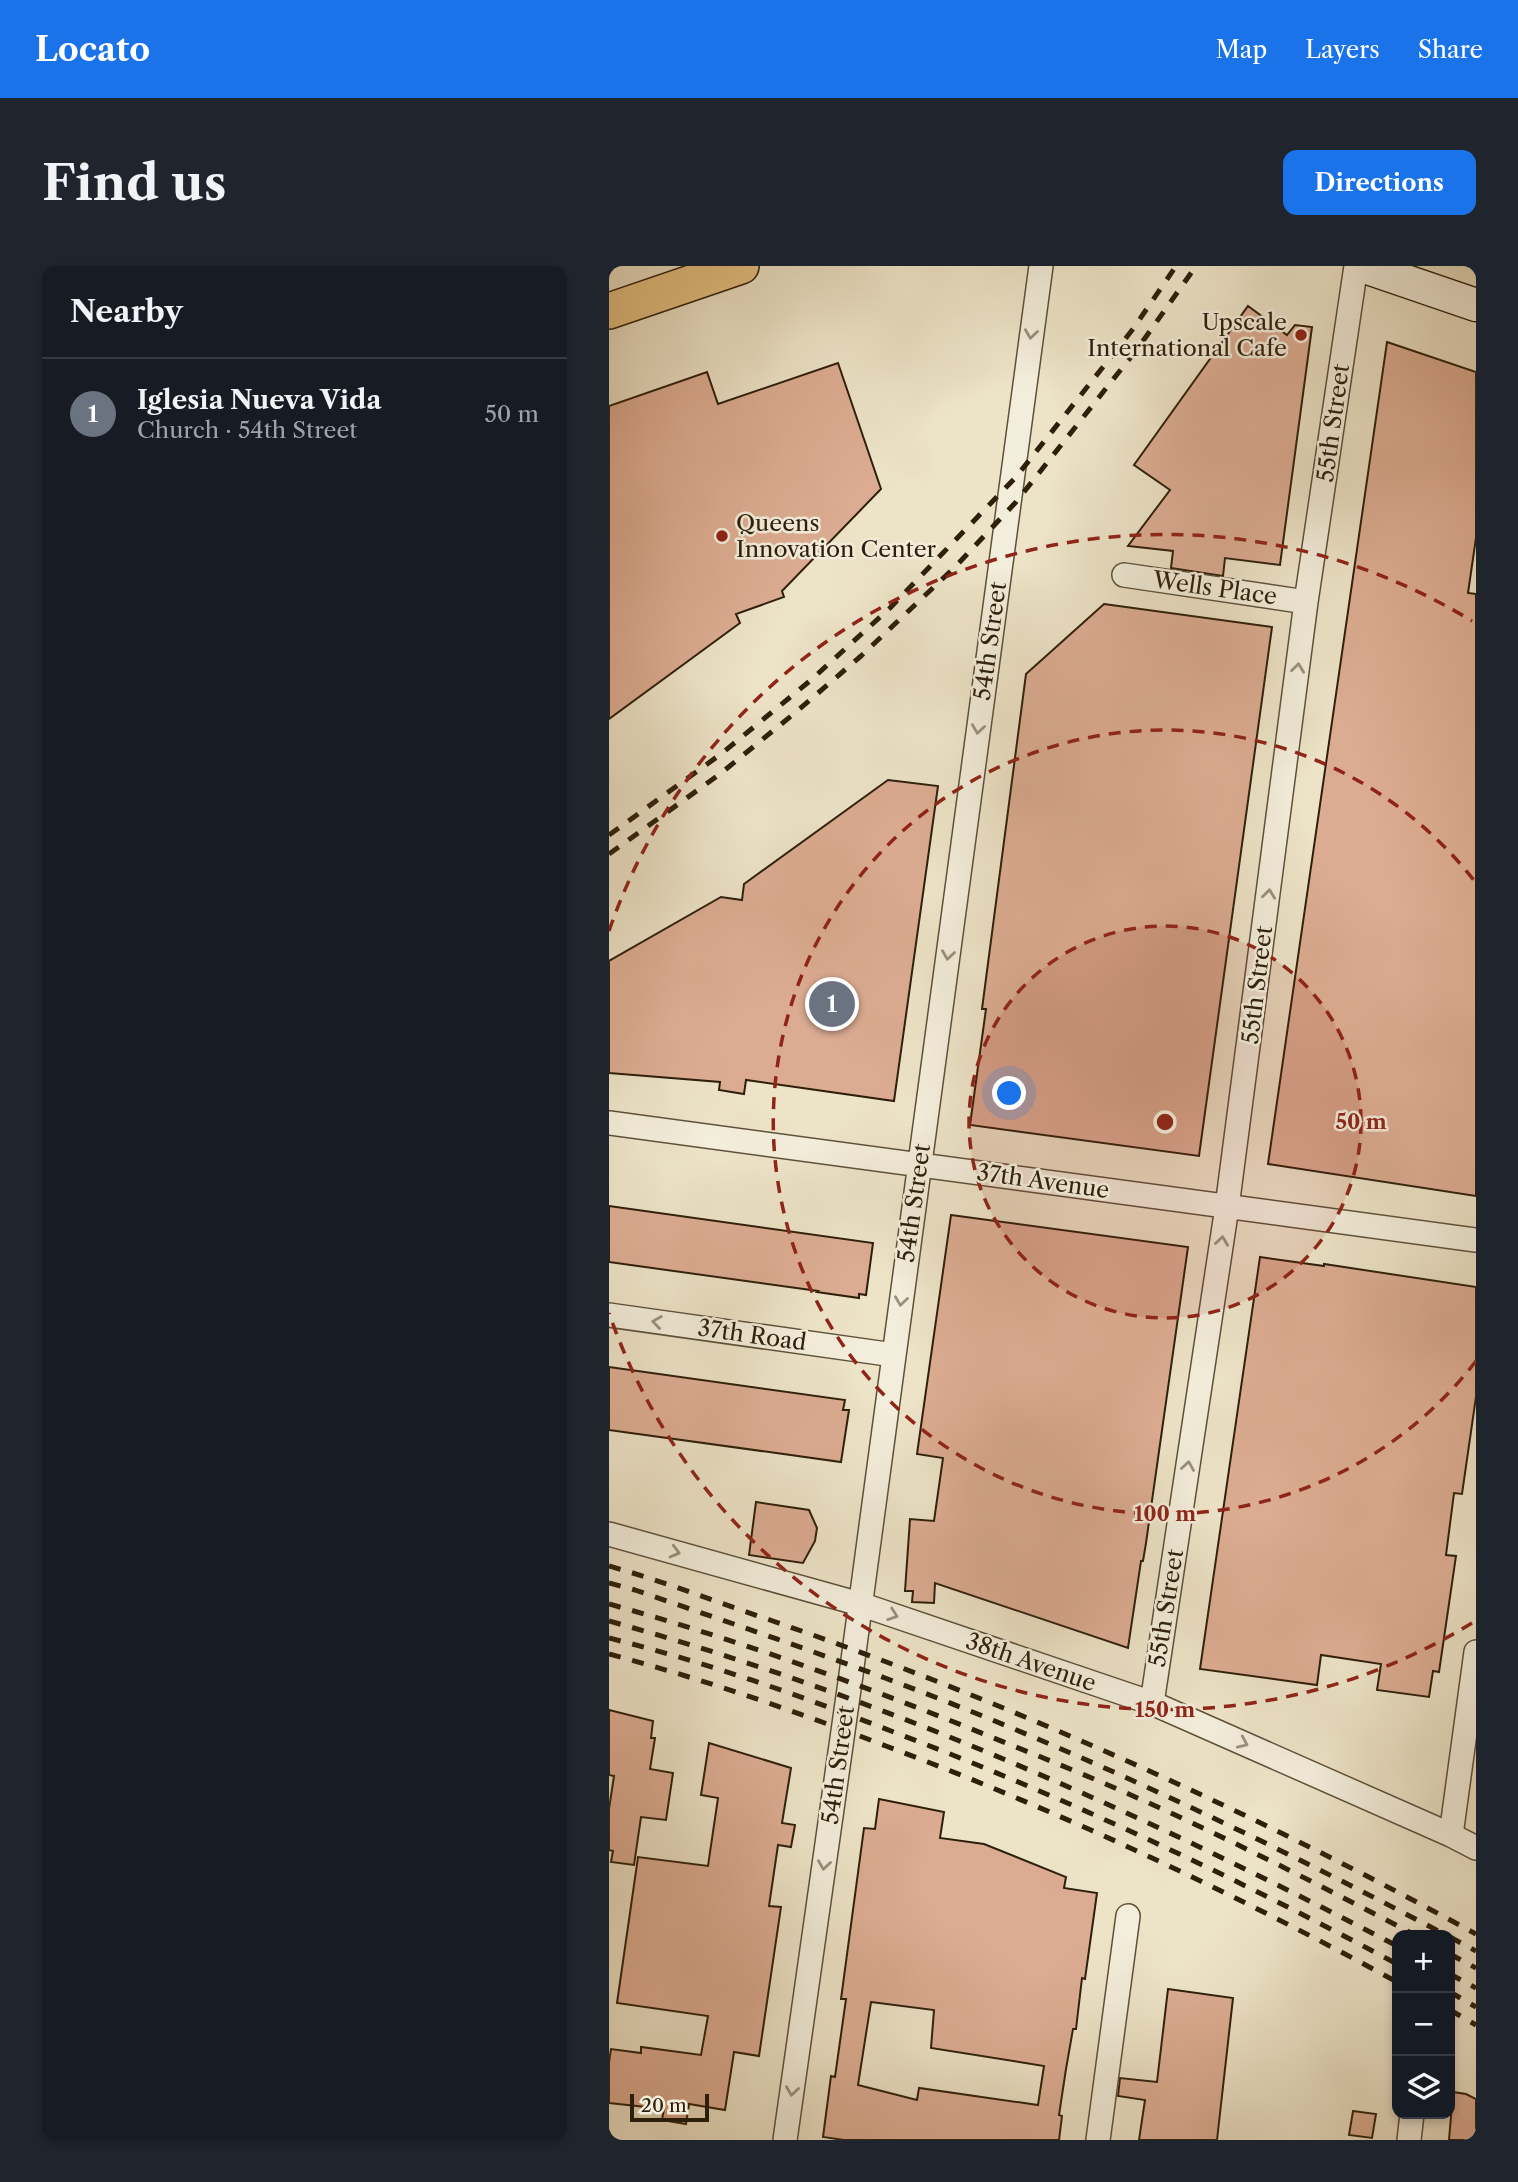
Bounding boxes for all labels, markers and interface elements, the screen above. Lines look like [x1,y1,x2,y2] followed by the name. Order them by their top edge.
[35,29,150,70] text: Locato
[1216,35,1267,64] text: Map
[1305,35,1380,64] text: Layers
[1418,35,1483,64] text: Share
[1283,150,1476,215] button: Directions
[42,152,226,213] text: Find us
[70,293,183,330] text: Nearby
[1087,308,1287,362] place label: Upscale International Cafe
[1293,327,1309,343] marker: Upscale International Cafe
[1024,328,1039,339] one-way arrow
[1311,362,1355,484] street label: 55th Street
[137,384,381,416] text: Iglesia Nueva Vida
[88,400,98,428] text: 1
[484,400,539,428] text: 50 m
[137,416,358,444] text: Church · 54th Street
[736,509,937,563] place label: Queens Innovation Center
[714,528,730,544] marker: Queens Innovation Center
[1150,565,1279,611] street label: Wells Place
[968,580,1012,702] street label: 54th Street
[1290,662,1305,674] one-way arrow
[971,723,986,735] one-way arrow
[1261,888,1276,900] one-way arrow
[1236,924,1278,1046] street label: 55th Street
[941,949,956,960] one-way arrow
[809,978,855,1030] pin: 1
[992,1076,1026,1110] your location
[1335,1109,1387,1134] text: 50 m
[1153,1110,1177,1134] centre of rings
[892,1142,936,1264] street label: 54th Street
[975,1158,1111,1204] street label: 37th Avenue
[1214,1235,1229,1247] one-way arrow
[894,1296,909,1307] one-way arrow
[651,1314,663,1329] one-way arrow
[696,1314,808,1356] street label: 37th Road
[1180,1460,1195,1472] one-way arrow
[1134,1501,1196,1526] text: 100 m
[669,1544,681,1559] one-way arrow
[1143,1547,1189,1669] street label: 55th Street
[887,1607,899,1621] one-way arrow
[962,1627,1100,1697] street label: 38th Avenue
[1135,1697,1195,1722] text: 150 m
[816,1704,860,1826] street label: 54th Street
[1236,1735,1248,1749] one-way arrow
[817,1860,832,1871] one-way arrow
[1392,1930,1455,2119] map controls
[1392,1930,1455,1993] button: +
[1392,1993,1455,2056] button: −
[1392,2056,1455,2119] button: layers
[785,2085,800,2097] one-way arrow
[630,2091,709,2123] scale bar
[641,2094,687,2117] text: 20 m

